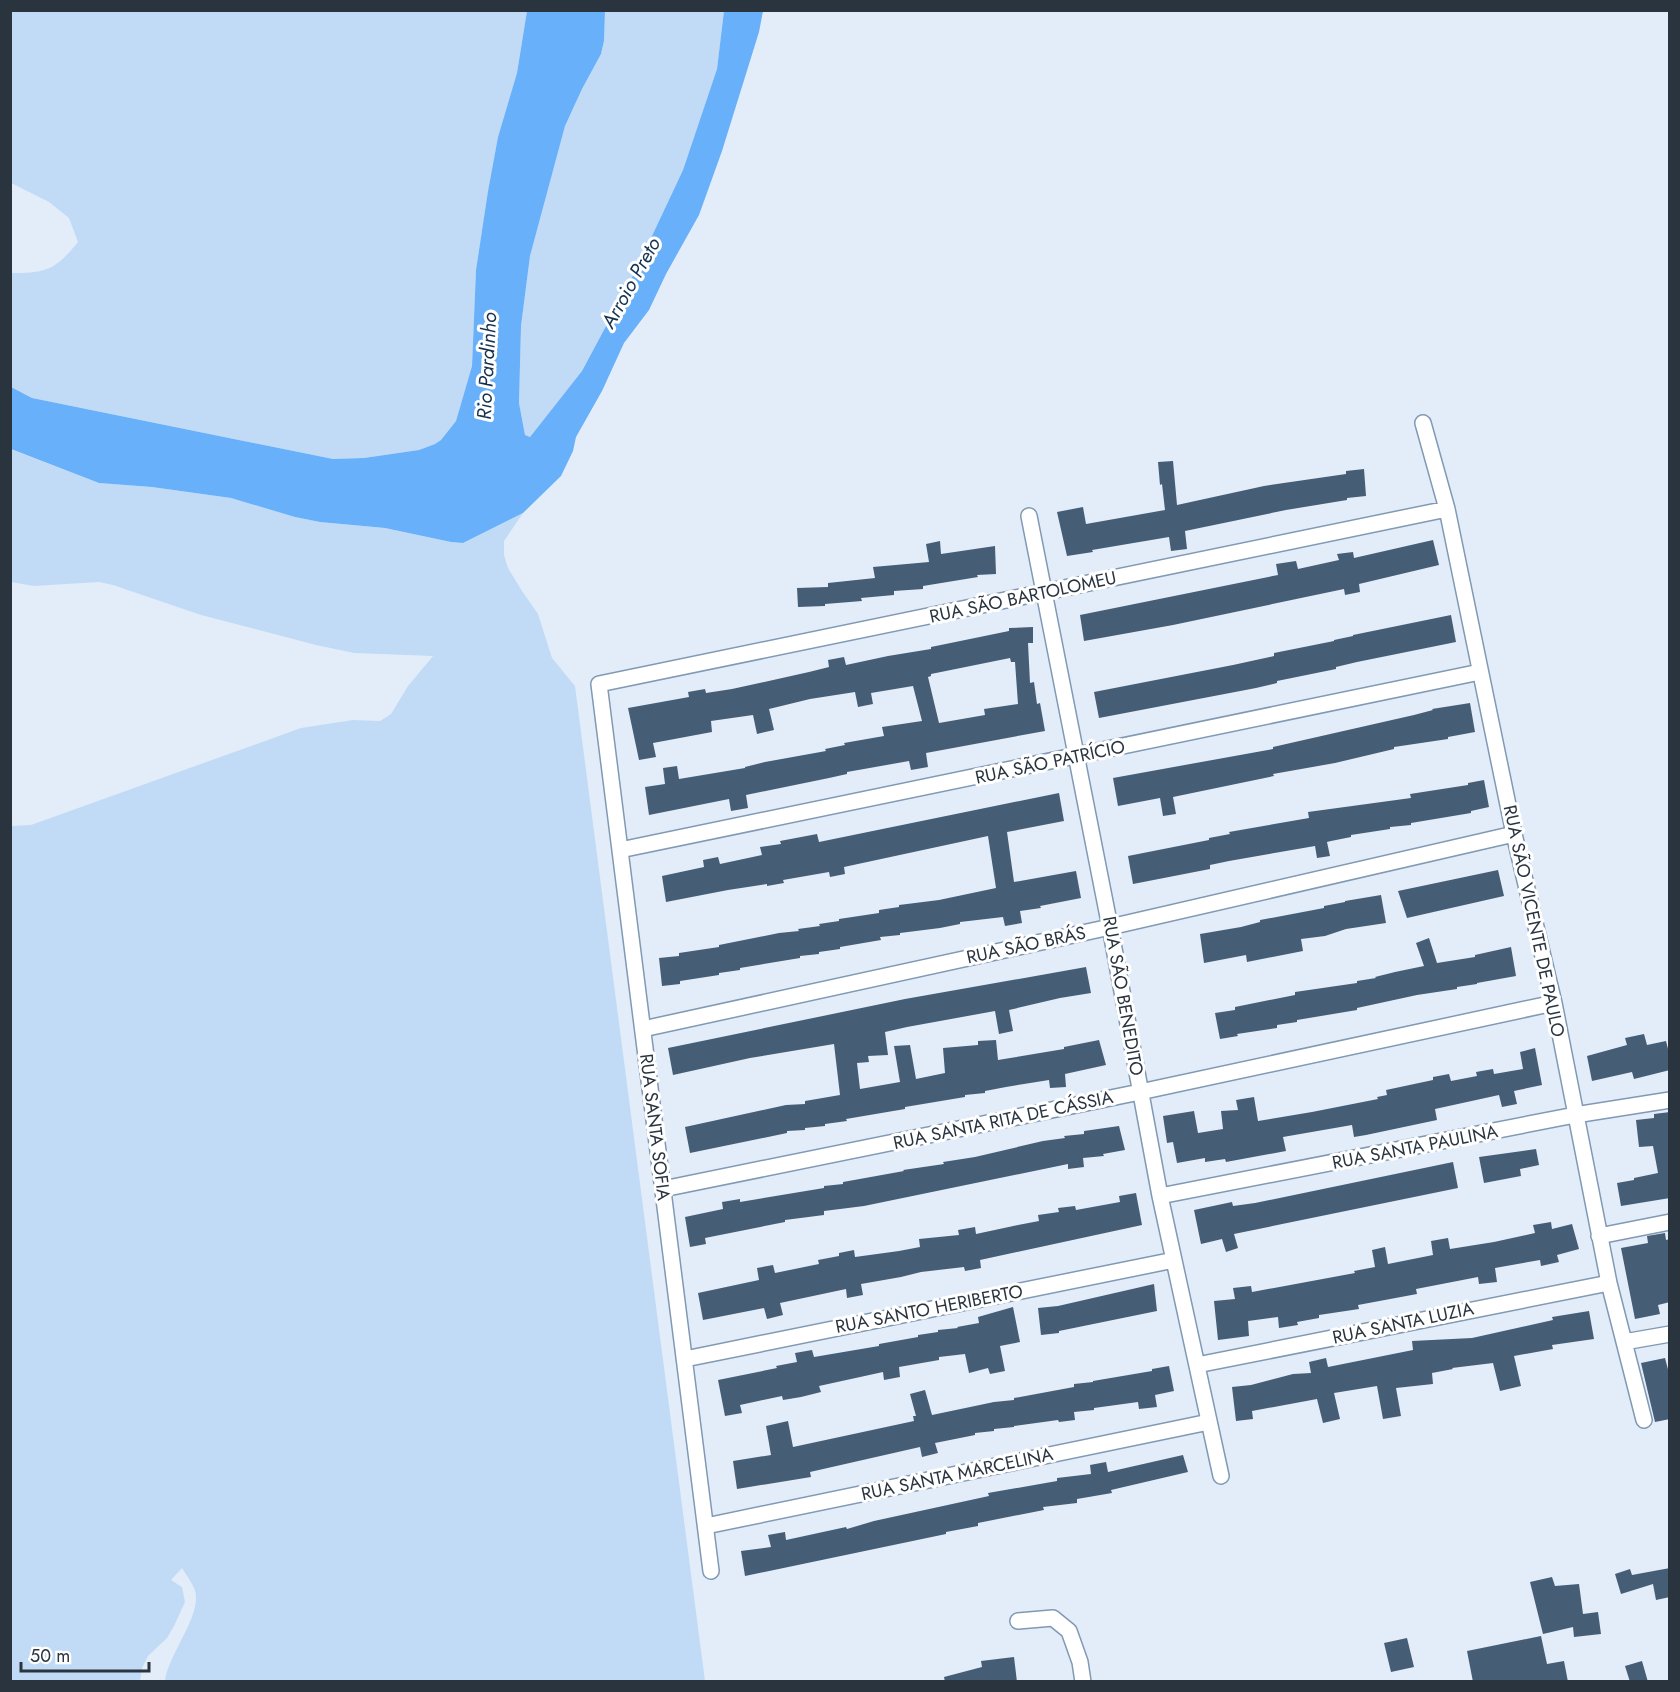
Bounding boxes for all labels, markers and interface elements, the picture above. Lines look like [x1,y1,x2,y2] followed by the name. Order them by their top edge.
[594,232,668,335] water label: Arroio Preto
[470,311,504,420] water label: Rio Pardinho
[927,564,1119,630] street label: RUA SÃO BARTOLOMEU
[973,733,1127,791] street label: RUA SÃO PATRÍCIO
[1497,803,1571,1039] street label: RUA SÃO VICENTE DE PAULO
[1096,914,1150,1078] street label: RUA SÃO BENEDITO
[964,920,1088,970] street label: RUA SÃO BRÁS
[633,1052,677,1202] street label: RUA SANTA SOFIA
[891,1084,1115,1156] street label: RUA SANTA RITA DE CÁSSIA
[1330,1118,1500,1176] street label: RUA SANTA PAULINA
[833,1278,1025,1340] street label: RUA SANTO HERIBERTO
[1330,1295,1476,1351] street label: RUA SANTA LUZIA
[859,1441,1055,1507] street label: RUA SANTA MARCELINA
[21,1635,148,1673] scale bar
[30,1643,70,1669] text: 50 m

